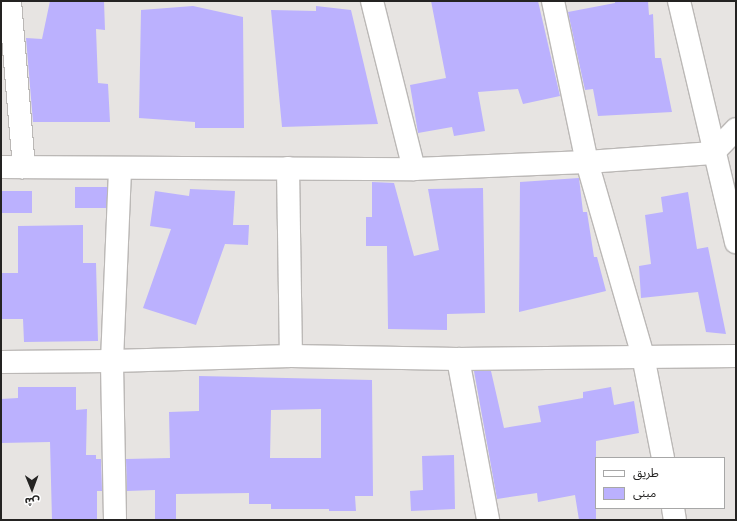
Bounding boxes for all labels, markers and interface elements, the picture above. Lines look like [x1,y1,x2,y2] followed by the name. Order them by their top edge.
[595,457,725,509] legend
[633,466,659,480] text: طريق
[12,469,52,509] north arrow
[633,486,656,500] text: مبنى
[25,495,40,508] text: ش

